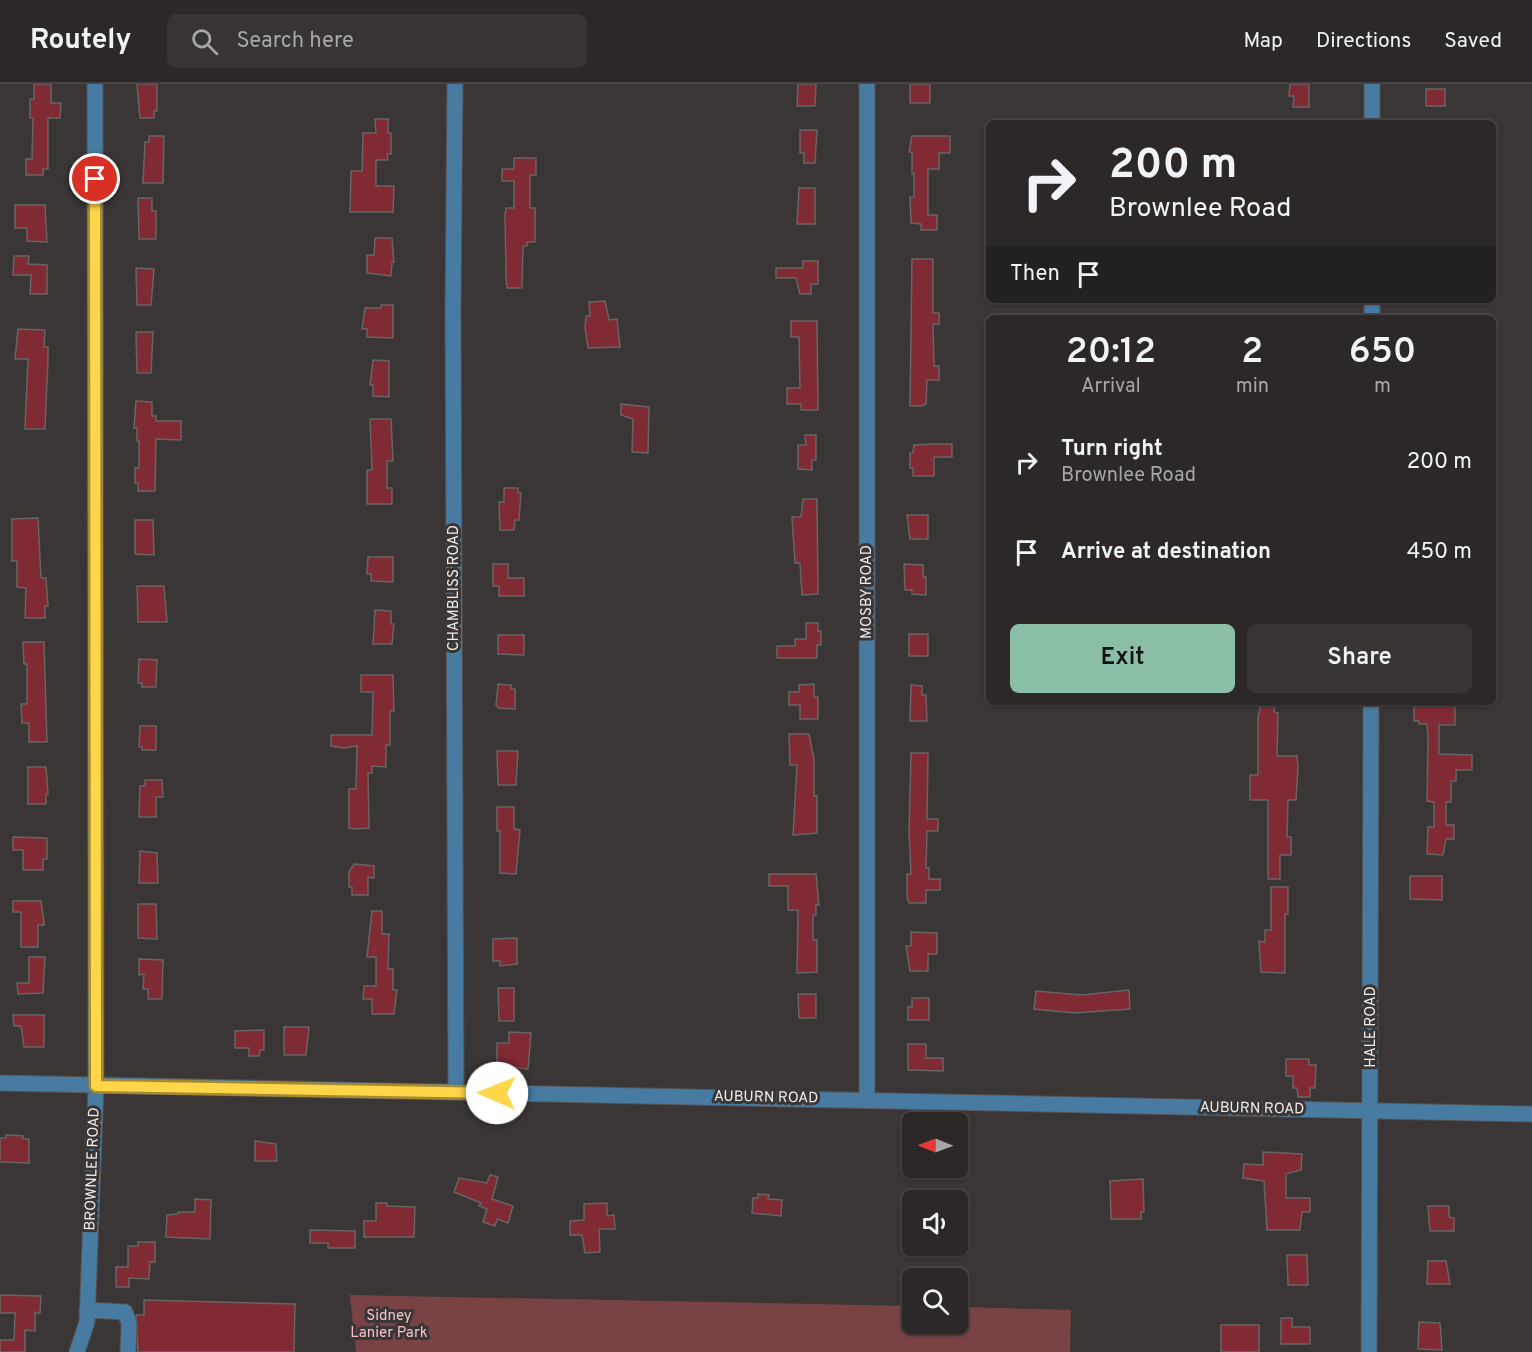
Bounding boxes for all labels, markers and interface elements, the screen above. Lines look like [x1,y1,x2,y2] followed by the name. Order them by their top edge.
[167,14,587,68] search box
[30,23,131,59] text: Routely
[188,25,221,58] icon: search
[236,28,354,55] text: Search here
[1243,28,1283,55] text: Map
[1316,28,1411,55] text: Directions
[1444,28,1502,55] text: Saved
[1109,140,1237,193] text: 200 m
[1010,144,1088,222] icon: right
[69,153,120,204] pin
[78,162,111,195] icon: arrive
[1109,192,1291,226] text: Brownlee Road
[1072,258,1105,291] icon: arrive
[1010,261,1060,288] text: Then
[1066,330,1156,376] text: 20:12
[1241,330,1263,376] text: 2
[1349,330,1416,376] text: 650
[1081,374,1141,400] text: Arrival
[1236,374,1269,400] text: min
[1374,374,1391,400] text: m
[1061,436,1163,463] text: Turn right
[1010,446,1043,479] icon: right
[1407,449,1472,476] text: 200 m
[1061,463,1196,489] text: Brownlee Road
[445,525,464,651] street label: CHAMBLISS ROAD
[1010,536,1043,569] icon: arrive
[1061,539,1271,566] text: Arrive at destination
[1407,539,1472,566] text: 450 m
[858,545,877,639] street label: MOSBY ROAD
[1010,624,1235,693] button: Exit
[1247,624,1472,693] button: Share
[1362,986,1381,1068] street label: HALE ROAD
[465,1061,529,1125] position arrow
[714,1088,818,1108] street label: AUBURN ROAD
[1200,1099,1304,1119] street label: AUBURN ROAD
[81,1107,105,1231] street label: BROWNLEE ROAD
[902,1112,968,1178] north arrow
[902,1112,968,1334] map controls
[902,1190,968,1256] button: sound
[902,1268,968,1334] button: search
[350,1307,428,1343] park label: Sidney Lanier Park

